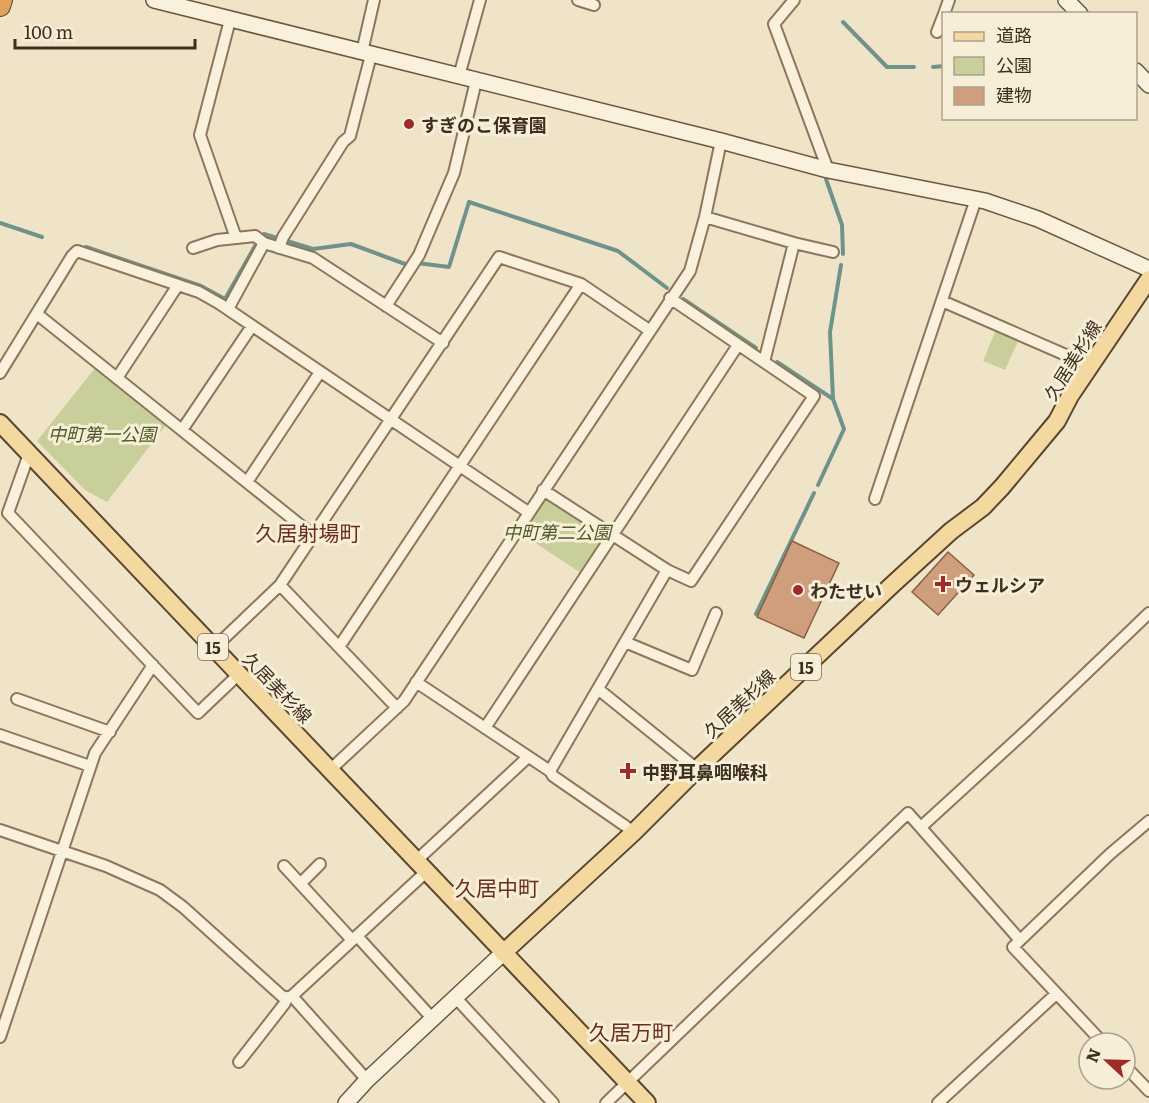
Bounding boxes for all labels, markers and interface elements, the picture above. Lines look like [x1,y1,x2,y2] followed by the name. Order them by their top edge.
[15,12,195,50] scale bar
[942,12,1137,120] legend
[24,18,73,45] text: 100 m
[996,21,1032,48] text: 道路
[996,51,1032,78] text: 公園
[996,81,1032,108] text: 建物
[421,111,547,138] place label: すぎのこ保育園
[402,117,416,131] marker: すぎのこ保育園
[1037,315,1107,405] street label: 久居美杉線
[48,420,159,447] park label: 中町第一公園
[256,516,361,547] district label: 久居射場町
[503,518,614,545] park label: 中町第二公園
[955,571,1045,598] place label: ウェルシア
[810,577,882,604] place label: わたせい
[936,577,950,591] marker: ウェルシア
[791,583,805,597] marker: わたせい
[198,634,228,660] road number: 15
[237,645,319,729] street label: 久居美杉線
[791,654,821,680] road number: 15
[697,662,781,744] street label: 久居美杉線
[642,758,768,785] place label: 中野耳鼻咽喉科
[619,762,637,780] marker: 中野耳鼻咽喉科
[455,871,539,902] district label: 久居中町
[589,1015,673,1046] district label: 久居万町
[1077,1031,1137,1091] north arrow
[1079,1044,1106,1066] text: N

